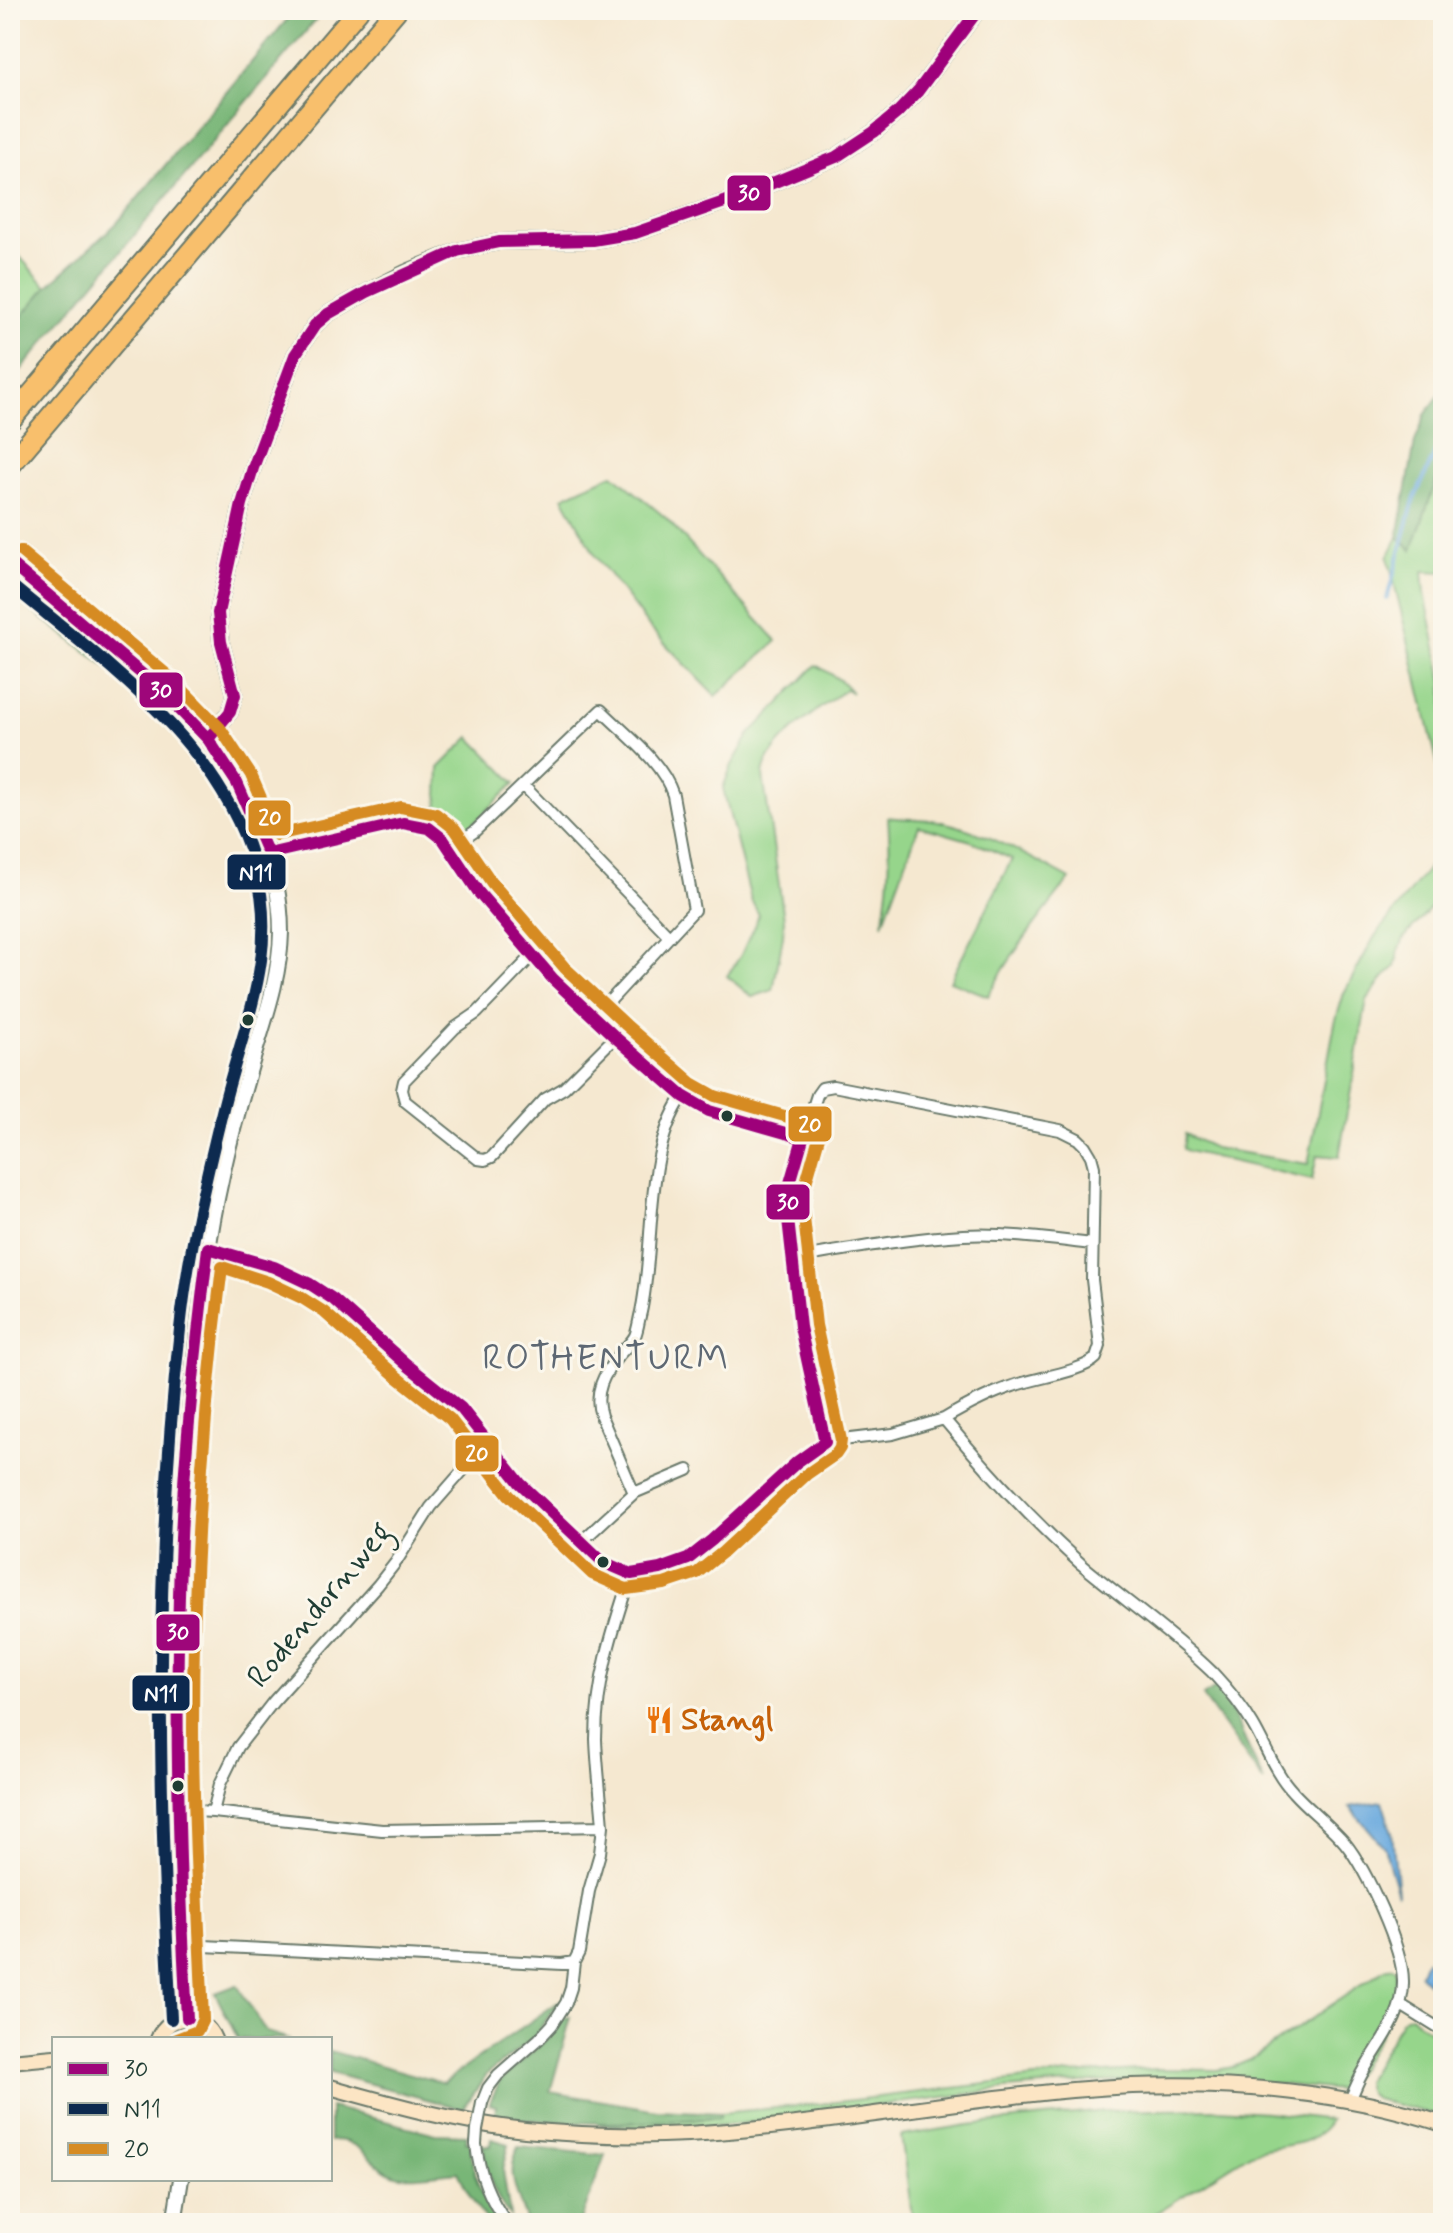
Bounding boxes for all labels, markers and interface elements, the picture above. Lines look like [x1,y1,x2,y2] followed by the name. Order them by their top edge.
[726,174,772,212] line badge: 30
[738,181,760,209] text: 30
[138,671,184,709] line badge: 30
[150,678,172,706] text: 30
[247,799,292,837] line badge: 20
[258,805,282,833] text: 20
[226,853,287,891] line badge: N11
[239,860,273,888] text: N11
[240,1012,256,1028] unlabelled marker
[787,1105,833,1143] line badge: 20
[719,1108,735,1124] unlabelled marker
[798,1112,822,1140] text: 20
[765,1183,811,1221] line badge: 30
[777,1190,799,1218] text: 30
[482,1336,730,1383] district label: ROTHENTURM
[454,1434,500,1473] line badge: 20
[465,1441,489,1469] text: 20
[238,1513,404,1699] street label: Rodendornweg
[595,1554,611,1570] unlabelled marker
[155,1613,201,1652] line badge: 30
[167,1620,189,1648] text: 30
[131,1674,191,1712] line badge: N11
[144,1681,178,1709] text: N11
[681,1699,773,1742] place label: Stangl
[644,1705,674,1735] restaurant icon: Stangl
[170,1778,186,1794] unlabelled marker
[52,2037,332,2181] legend
[124,2055,149,2086] text: 30
[124,2095,161,2126] text: N11
[124,2135,150,2166] text: 20

